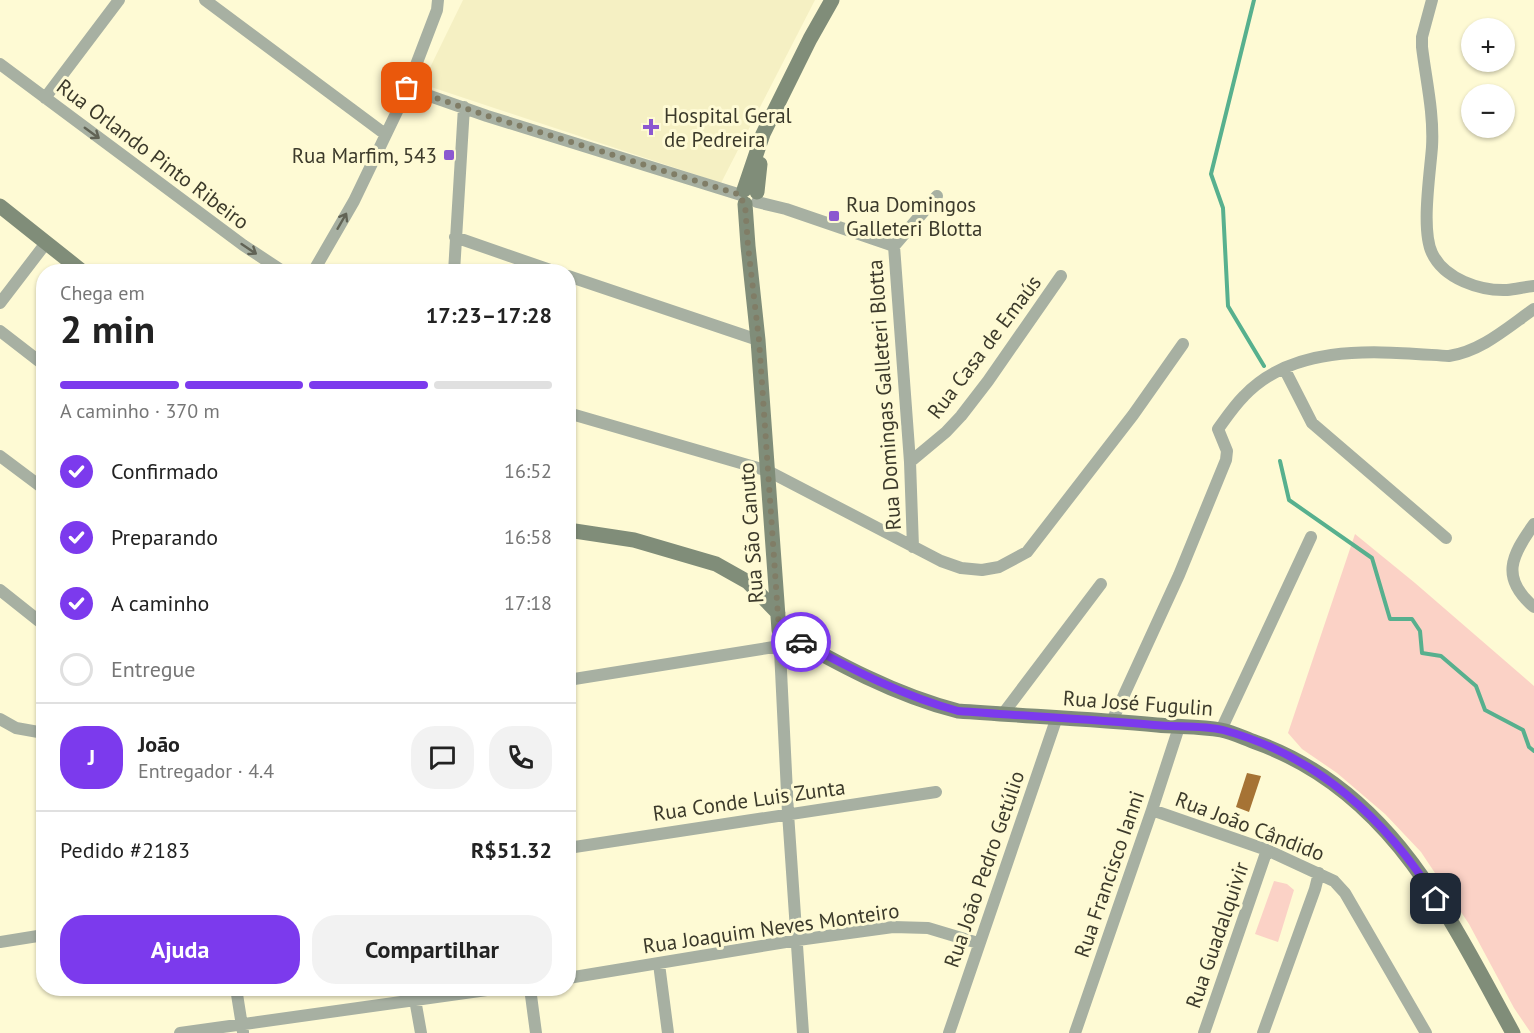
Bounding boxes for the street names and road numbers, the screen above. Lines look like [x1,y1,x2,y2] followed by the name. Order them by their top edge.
[51,73,255,235] street label: Rua Orlando Pinto Ribeiro
[861,259,907,531] street label: Rua Domingas Galleteri Blotta
[921,270,1047,424] street label: Rua Casa de Emaús
[733,462,769,604] street label: Rua São Canuto
[1062,684,1214,722] street label: Rua José Fugulin
[938,767,1030,971] street label: Rua João Pedro Getúlio
[651,773,847,827] street label: Rua Conde Luis Zunta
[1172,785,1328,867] street label: Rua João Cândido
[1068,787,1150,961] street label: Rua Francisco Ianni
[1179,858,1255,1012] street label: Rua Guadalquivir
[641,897,901,959] street label: Rua Joaquim Neves Monteiro

